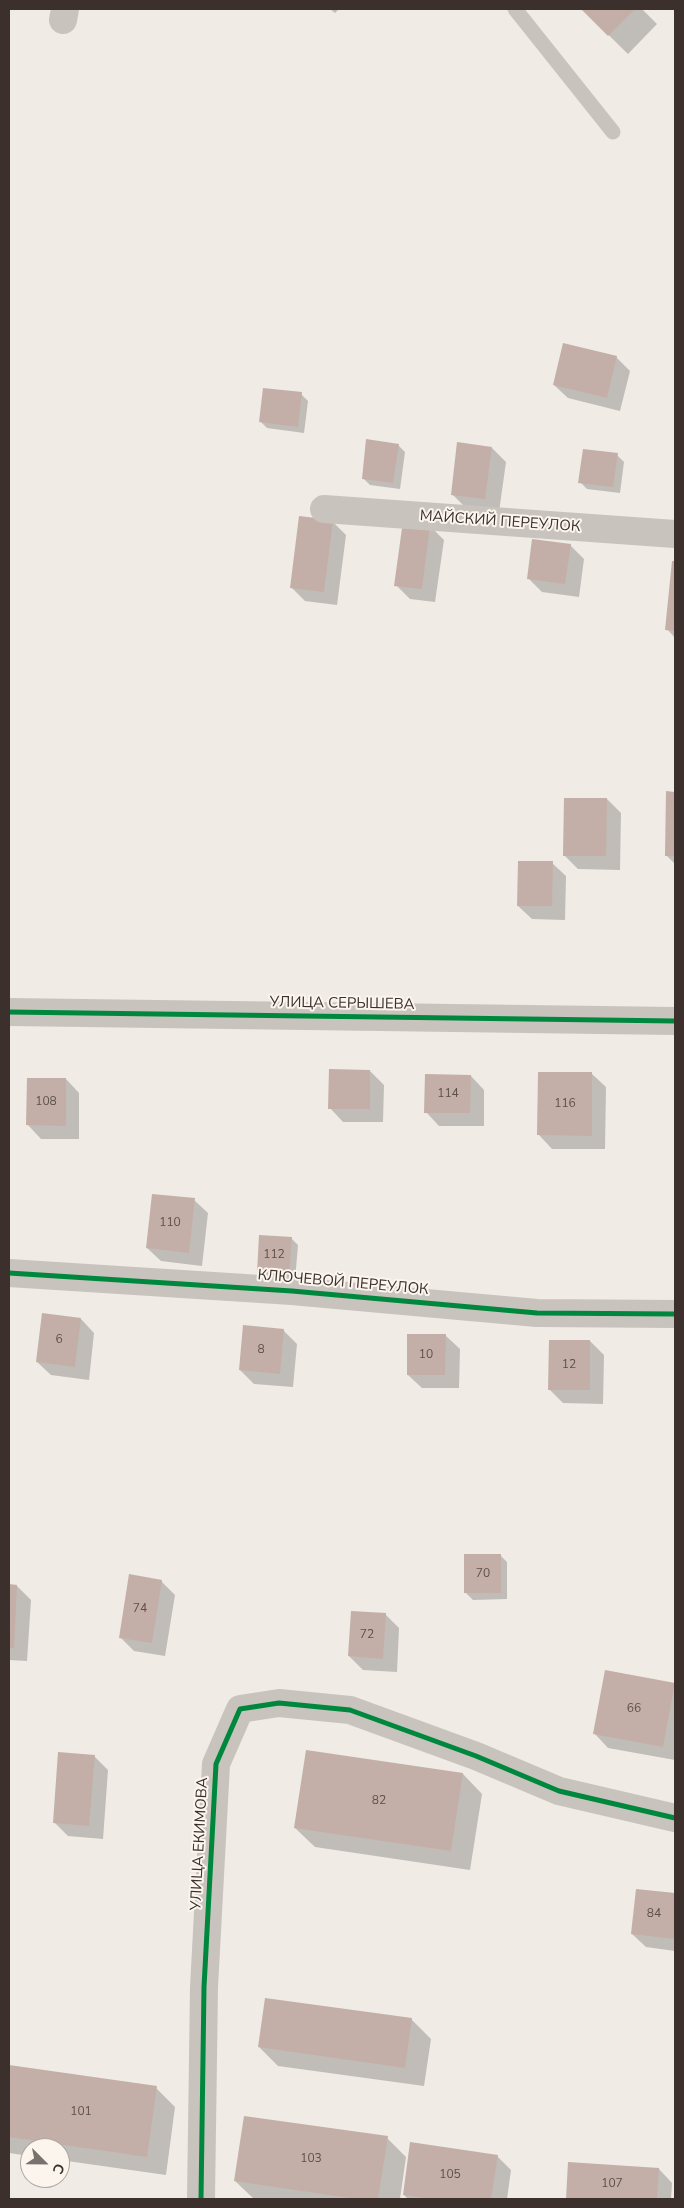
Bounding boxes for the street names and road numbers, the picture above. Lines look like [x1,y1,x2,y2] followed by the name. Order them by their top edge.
[419,507,581,537] street label: МАЙСКИЙ ПЕРЕУЛОК
[269,994,415,1014] street label: УЛИЦА СЕРЫШЕВА
[257,1267,429,1299] street label: КЛЮЧЕВОЙ ПЕРЕУЛОК
[188,1777,212,1911] street label: УЛИЦА ЕКИМОВА

